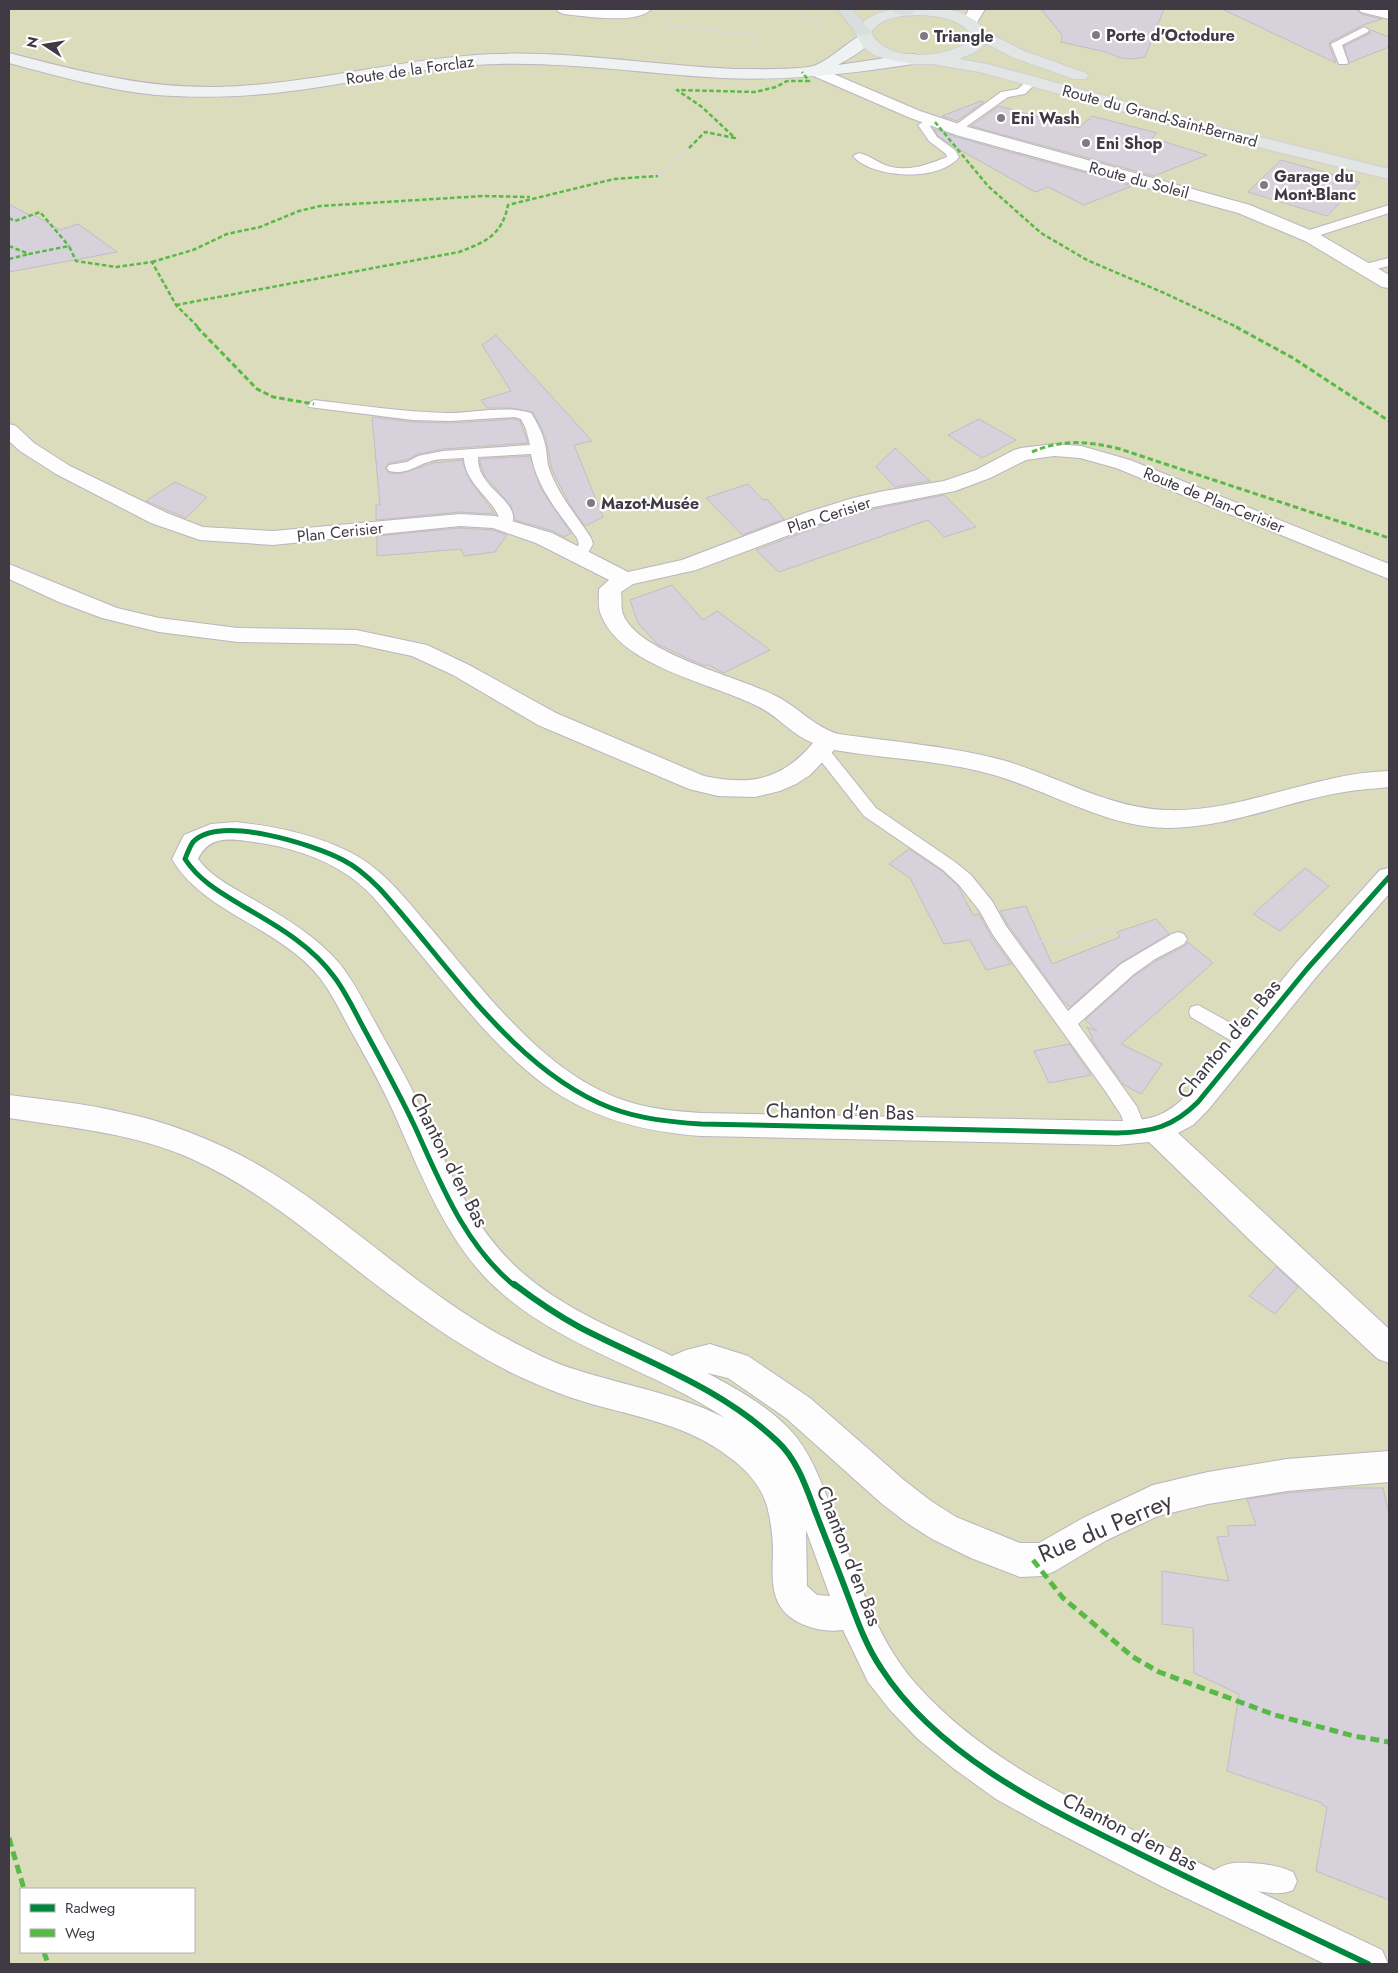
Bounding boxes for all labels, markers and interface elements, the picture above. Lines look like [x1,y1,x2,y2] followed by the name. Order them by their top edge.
[20,20,70,70] north arrow
[1106,24,1235,47] place label: Porte d'Octodure
[934,25,994,48] place label: Triangle
[1090,29,1102,41] marker: Porte d'Octodure
[918,30,930,42] marker: Triangle
[21,35,43,50] text: N
[344,50,476,90] street label: Route de la Forclaz
[1060,79,1260,153] street label: Route du Grand-Saint-Bernard
[1011,107,1080,130] place label: Eni Wash
[995,112,1007,124] marker: Eni Wash
[1096,132,1163,155] place label: Eni Shop
[1080,137,1092,149] marker: Eni Shop
[1086,156,1192,204] street label: Route du Soleil
[1274,165,1356,206] place label: Garage du Mont-Blanc
[1258,179,1270,191] marker: Garage du Mont-Blanc
[1140,461,1288,539] street label: Route de Plan-Cerisier
[784,491,874,539] street label: Plan Cerisier
[601,492,699,515] place label: Mazot-Musée
[585,497,597,509] marker: Mazot-Musée
[296,516,385,548] street label: Plan Cerisier
[1170,973,1288,1105] street label: Chanton d'en Bas
[402,1087,496,1233] street label: Chanton d'en Bas
[766,1096,914,1128] street label: Chanton d'en Bas
[809,1482,889,1630] street label: Chanton d'en Bas
[1033,1483,1178,1571] street label: Rue du Perrey
[1057,1785,1203,1879] street label: Chanton d'en Bas
[20,1888,195,1953] legend
[65,1897,115,1919] text: Radweg
[65,1922,95,1944] text: Weg

